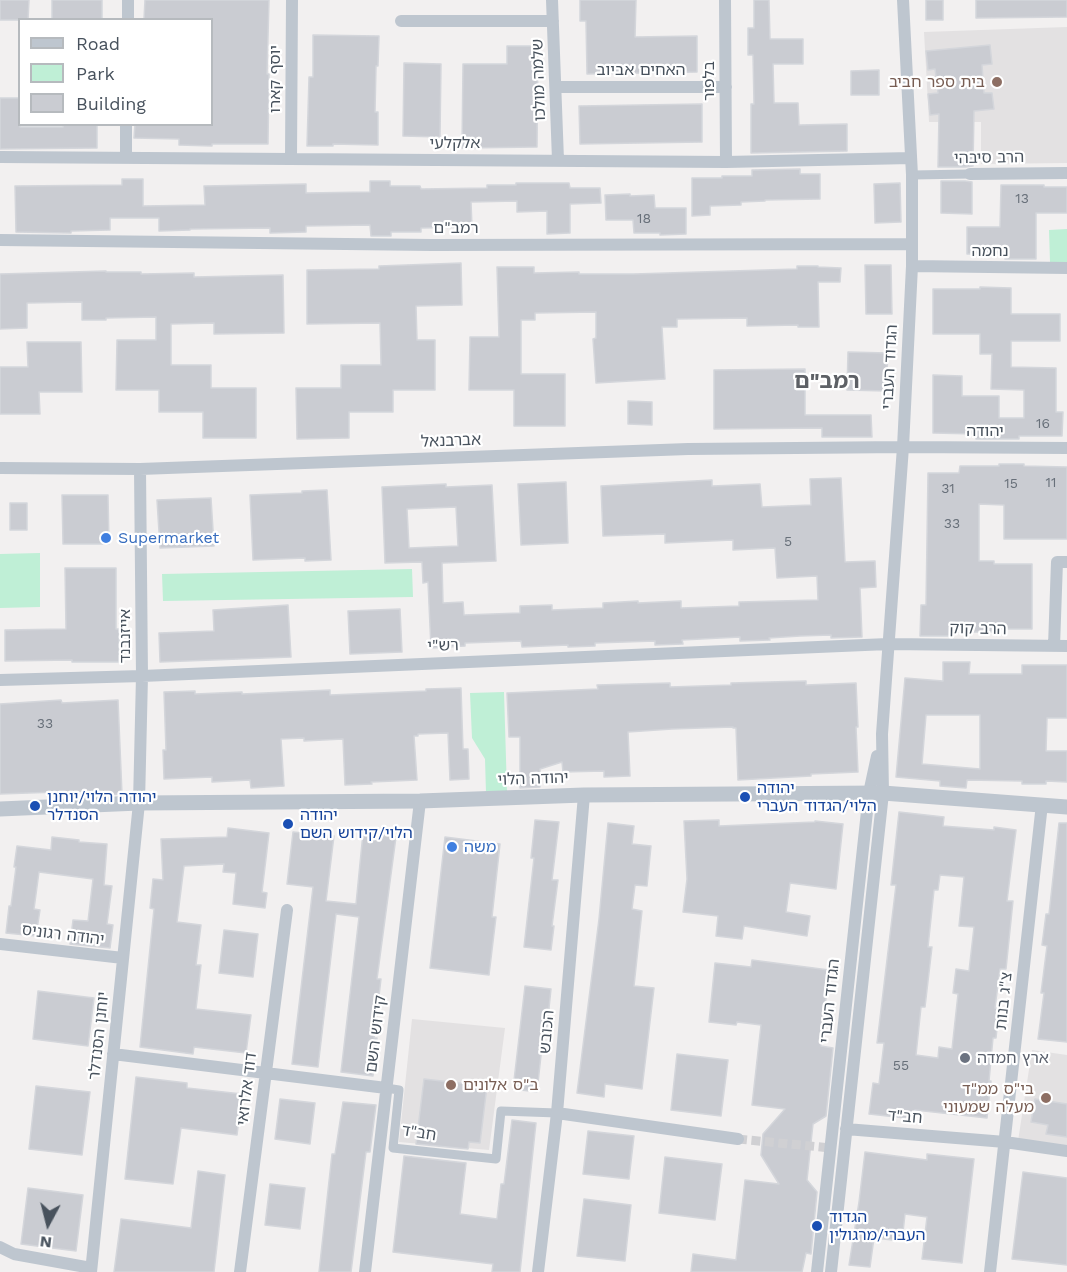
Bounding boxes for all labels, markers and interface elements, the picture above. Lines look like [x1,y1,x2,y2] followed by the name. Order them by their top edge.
[18,18,213,126] legend
[76,33,120,54] text: Road
[528,38,550,122] street label: שלמה מולכו
[265,45,285,113] street label: יוסף קארו
[596,60,686,80] street label: האחים אביוב
[699,61,719,101] street label: בלפור
[76,63,115,84] text: Park
[889,72,985,92] place label: בית ספר חביב
[990,75,1004,89] marker: בית ספר חביב
[76,93,146,114] text: Building
[430,133,480,153] street label: אלקלעי
[954,148,1024,168] street label: הרב סיבהי
[1015,191,1029,207] house number: 13
[637,211,651,227] house number: 18
[433,218,479,238] street label: רמב"ם
[971,241,1009,261] street label: נחמה
[878,324,902,410] street label: הגדוד העברי
[794,369,860,395] district label: רמב"ם
[1036,416,1050,432] house number: 16
[966,421,1004,441] street label: יהודה
[421,430,481,452] street label: אברבנאל
[1046,475,1056,491] house number: 11
[1004,476,1018,492] house number: 15
[941,481,955,497] house number: 31
[944,516,960,532] house number: 33
[118,528,219,548] place label: Supermarket
[99,531,113,545] marker: Supermarket
[784,534,792,550] house number: 5
[115,609,135,663] street label: אייזנבנד
[949,619,1007,639] street label: הרב קוק
[427,636,459,656] street label: רש"י
[37,716,53,732] house number: 33
[497,768,569,790] street label: יהודה הלוי
[757,778,877,816] place label: יהודה הלוי/הגדוד העברי
[47,787,156,825] place label: יהודה הלוי/יוחנן הסנדלר
[738,790,752,804] marker: יהודה הלוי/הגדוד העברי
[28,799,42,813] marker: יהודה הלוי/יוחנן הסנדלר
[300,805,413,843] place label: יהודה הלוי/קידוש השם
[281,817,295,831] marker: יהודה הלוי/קידוש השם
[464,837,496,857] place label: משה
[445,840,459,854] marker: משה
[21,920,105,950] street label: יהודה רגוניס
[816,958,844,1044] street label: הגדוד העברי
[991,971,1017,1031] street label: צ"ג בנות
[85,991,113,1081] street label: יוחנן הסנדלר
[362,994,390,1074] street label: קידוש השם
[536,1009,558,1055] street label: הכובש
[977,1048,1049,1068] place label: ארץ חמדה
[233,1051,261,1127] street label: דוד אלרואי
[958,1051,972,1065] marker: ארץ חמדה
[893,1058,909,1074] house number: 55
[463,1075,539,1095] place label: ב"ס אלונים
[444,1078,458,1092] marker: ב"ס אלונים
[943,1079,1034,1117] place label: בי"ס ממ"ד מעלה שמעוני
[1039,1091,1053,1105] marker: בי"ס ממ"ד מעלה שמעוני
[887,1106,923,1128] street label: חב"ד
[400,1121,438,1145] street label: חב"ד
[18,1194,78,1254] north arrow
[829,1207,925,1245] place label: הגדוד העברי/מרגולין
[810,1219,824,1233] marker: הגדוד העברי/מרגולין
[39,1232,53,1253] text: N

